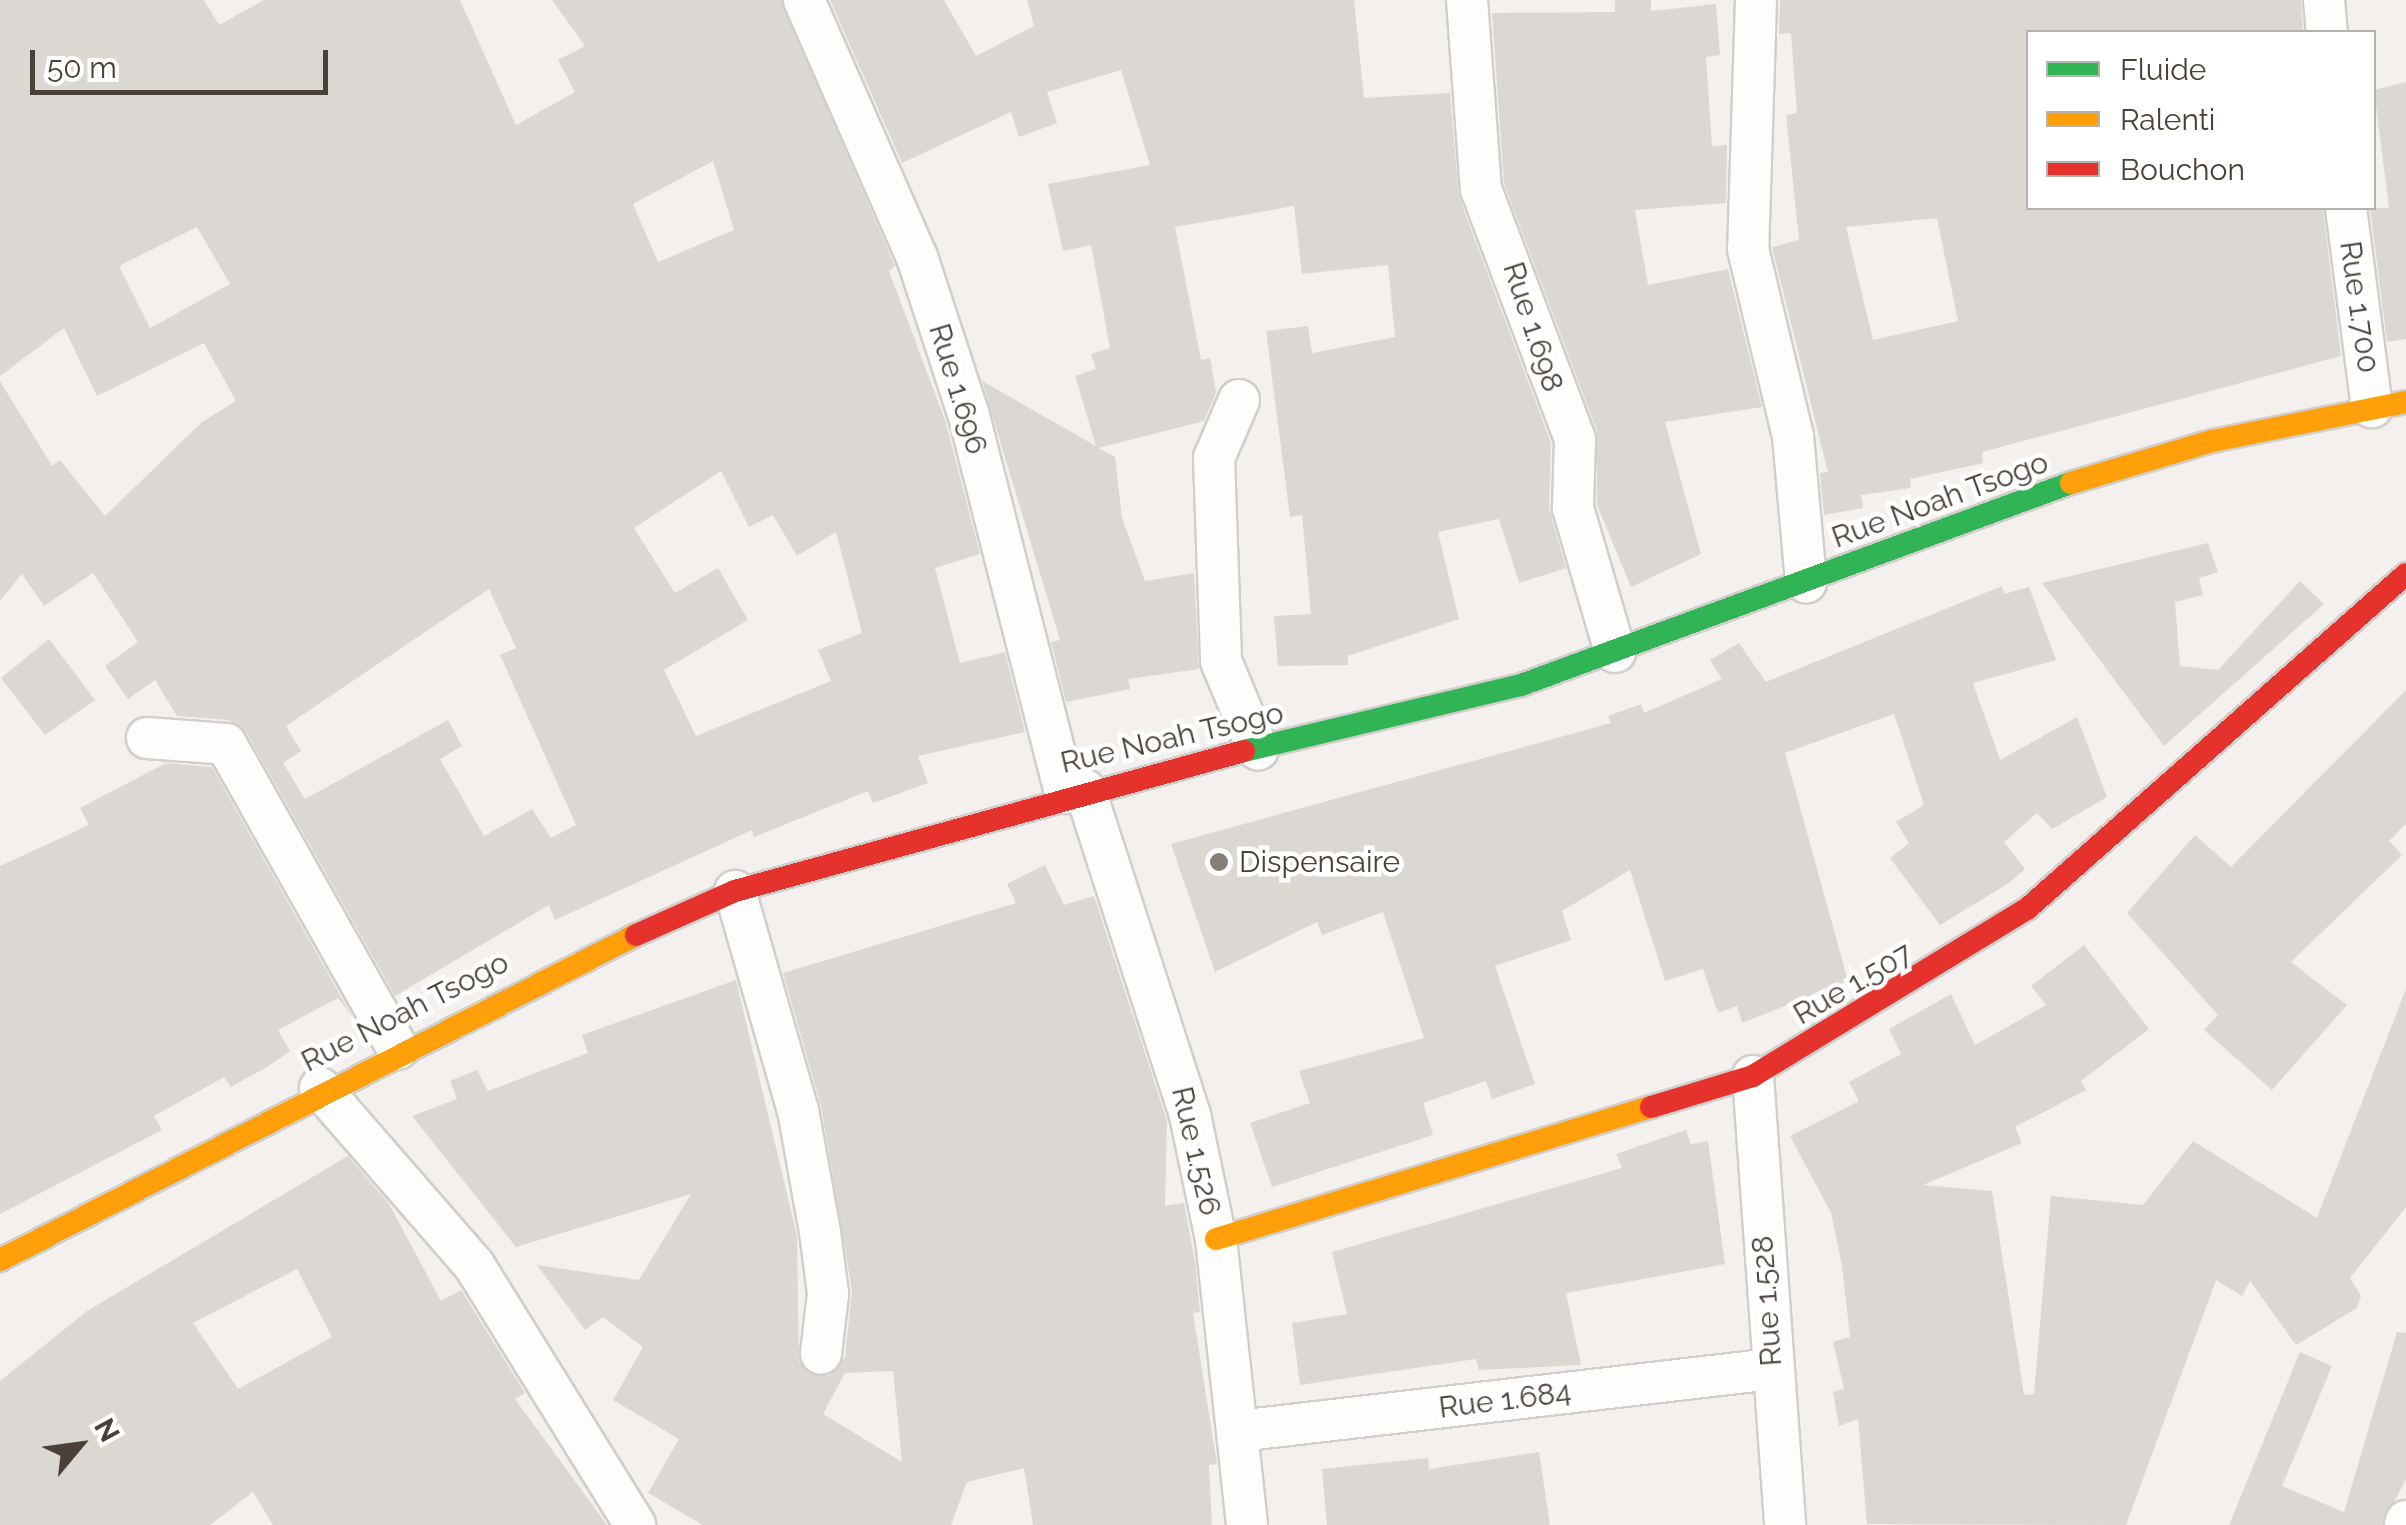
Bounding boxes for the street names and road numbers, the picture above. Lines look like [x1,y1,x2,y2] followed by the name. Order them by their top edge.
[2332,239,2386,375] street label: Rue 1.700
[1495,258,1571,396] street label: Rue 1.698
[921,319,995,459] street label: Rue 1.696
[1826,444,2054,556] street label: Rue Noah Tsogo
[1057,695,1287,781] street label: Rue Noah Tsogo
[1787,936,1919,1032] street label: Rue 1.507
[295,944,515,1080] street label: Rue Noah Tsogo
[1164,1083,1228,1219] street label: Rue 1.526
[1744,1235,1790,1367] street label: Rue 1.528
[1437,1374,1573,1426] street label: Rue 1.684

